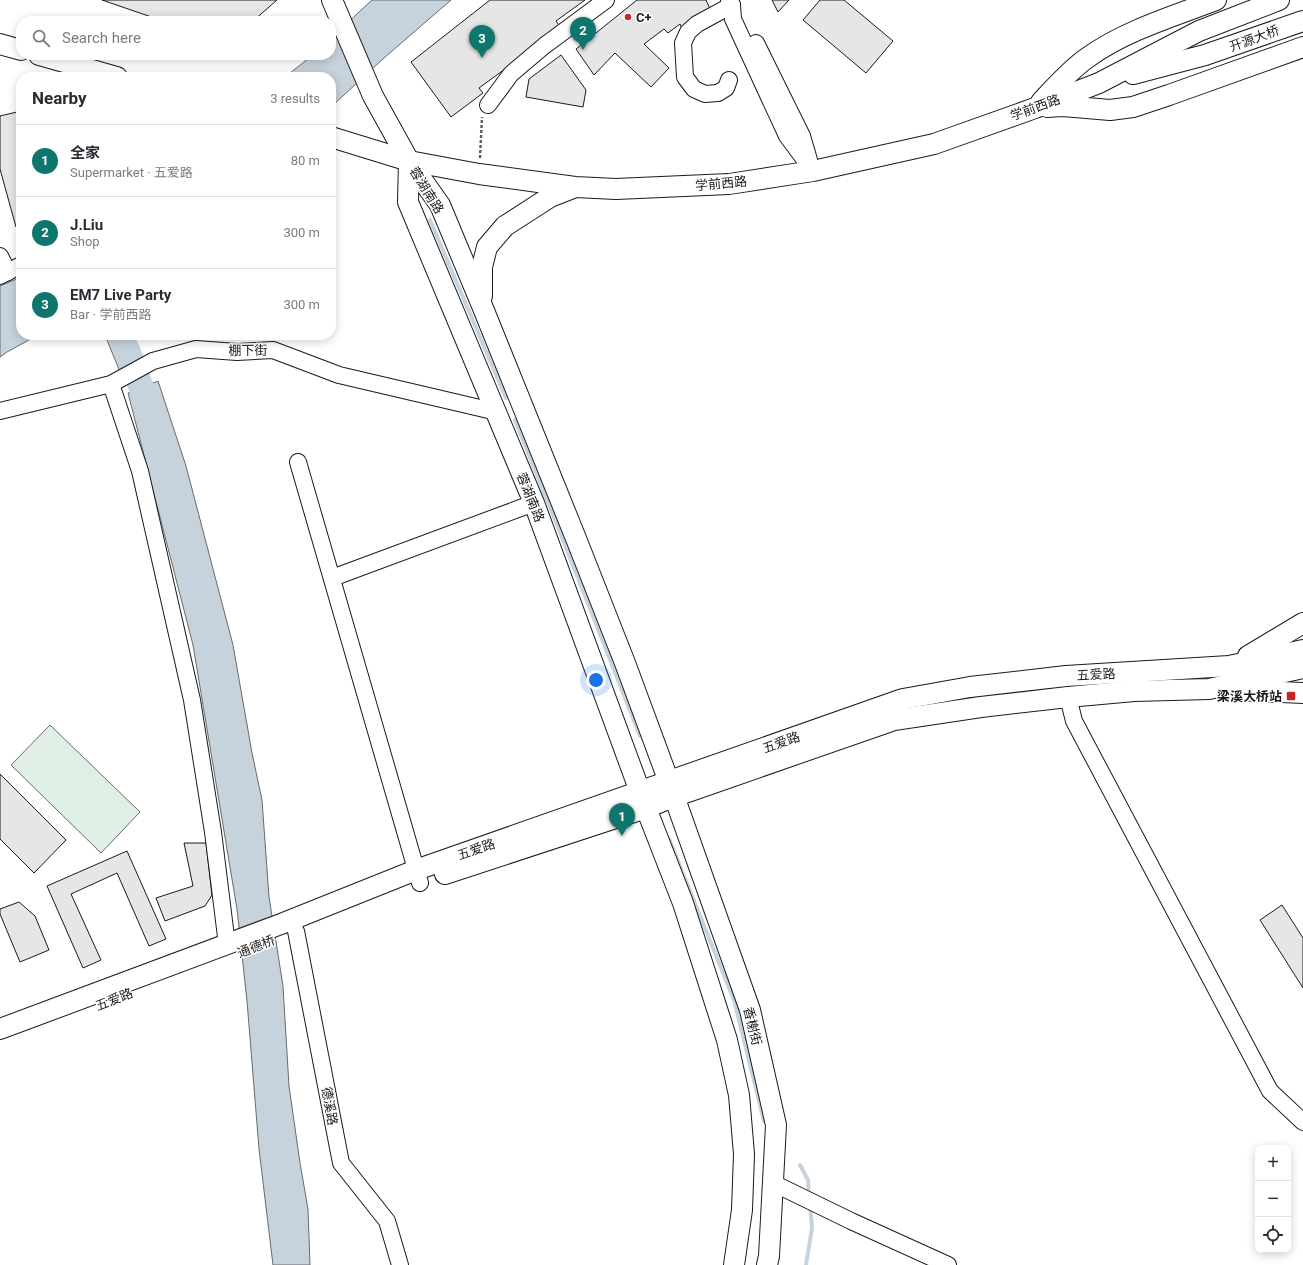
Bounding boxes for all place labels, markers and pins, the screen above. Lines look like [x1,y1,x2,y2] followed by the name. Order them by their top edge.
[636,10,652,25] place label: C+
[623,12,633,22] marker: C+
[570,17,596,50] pin: 2
[469,25,495,58] pin: 3
[1217,689,1282,704] place label: 梁溪大桥站
[1285,690,1297,702] marker: 梁溪大桥站
[609,803,635,836] pin: 1

